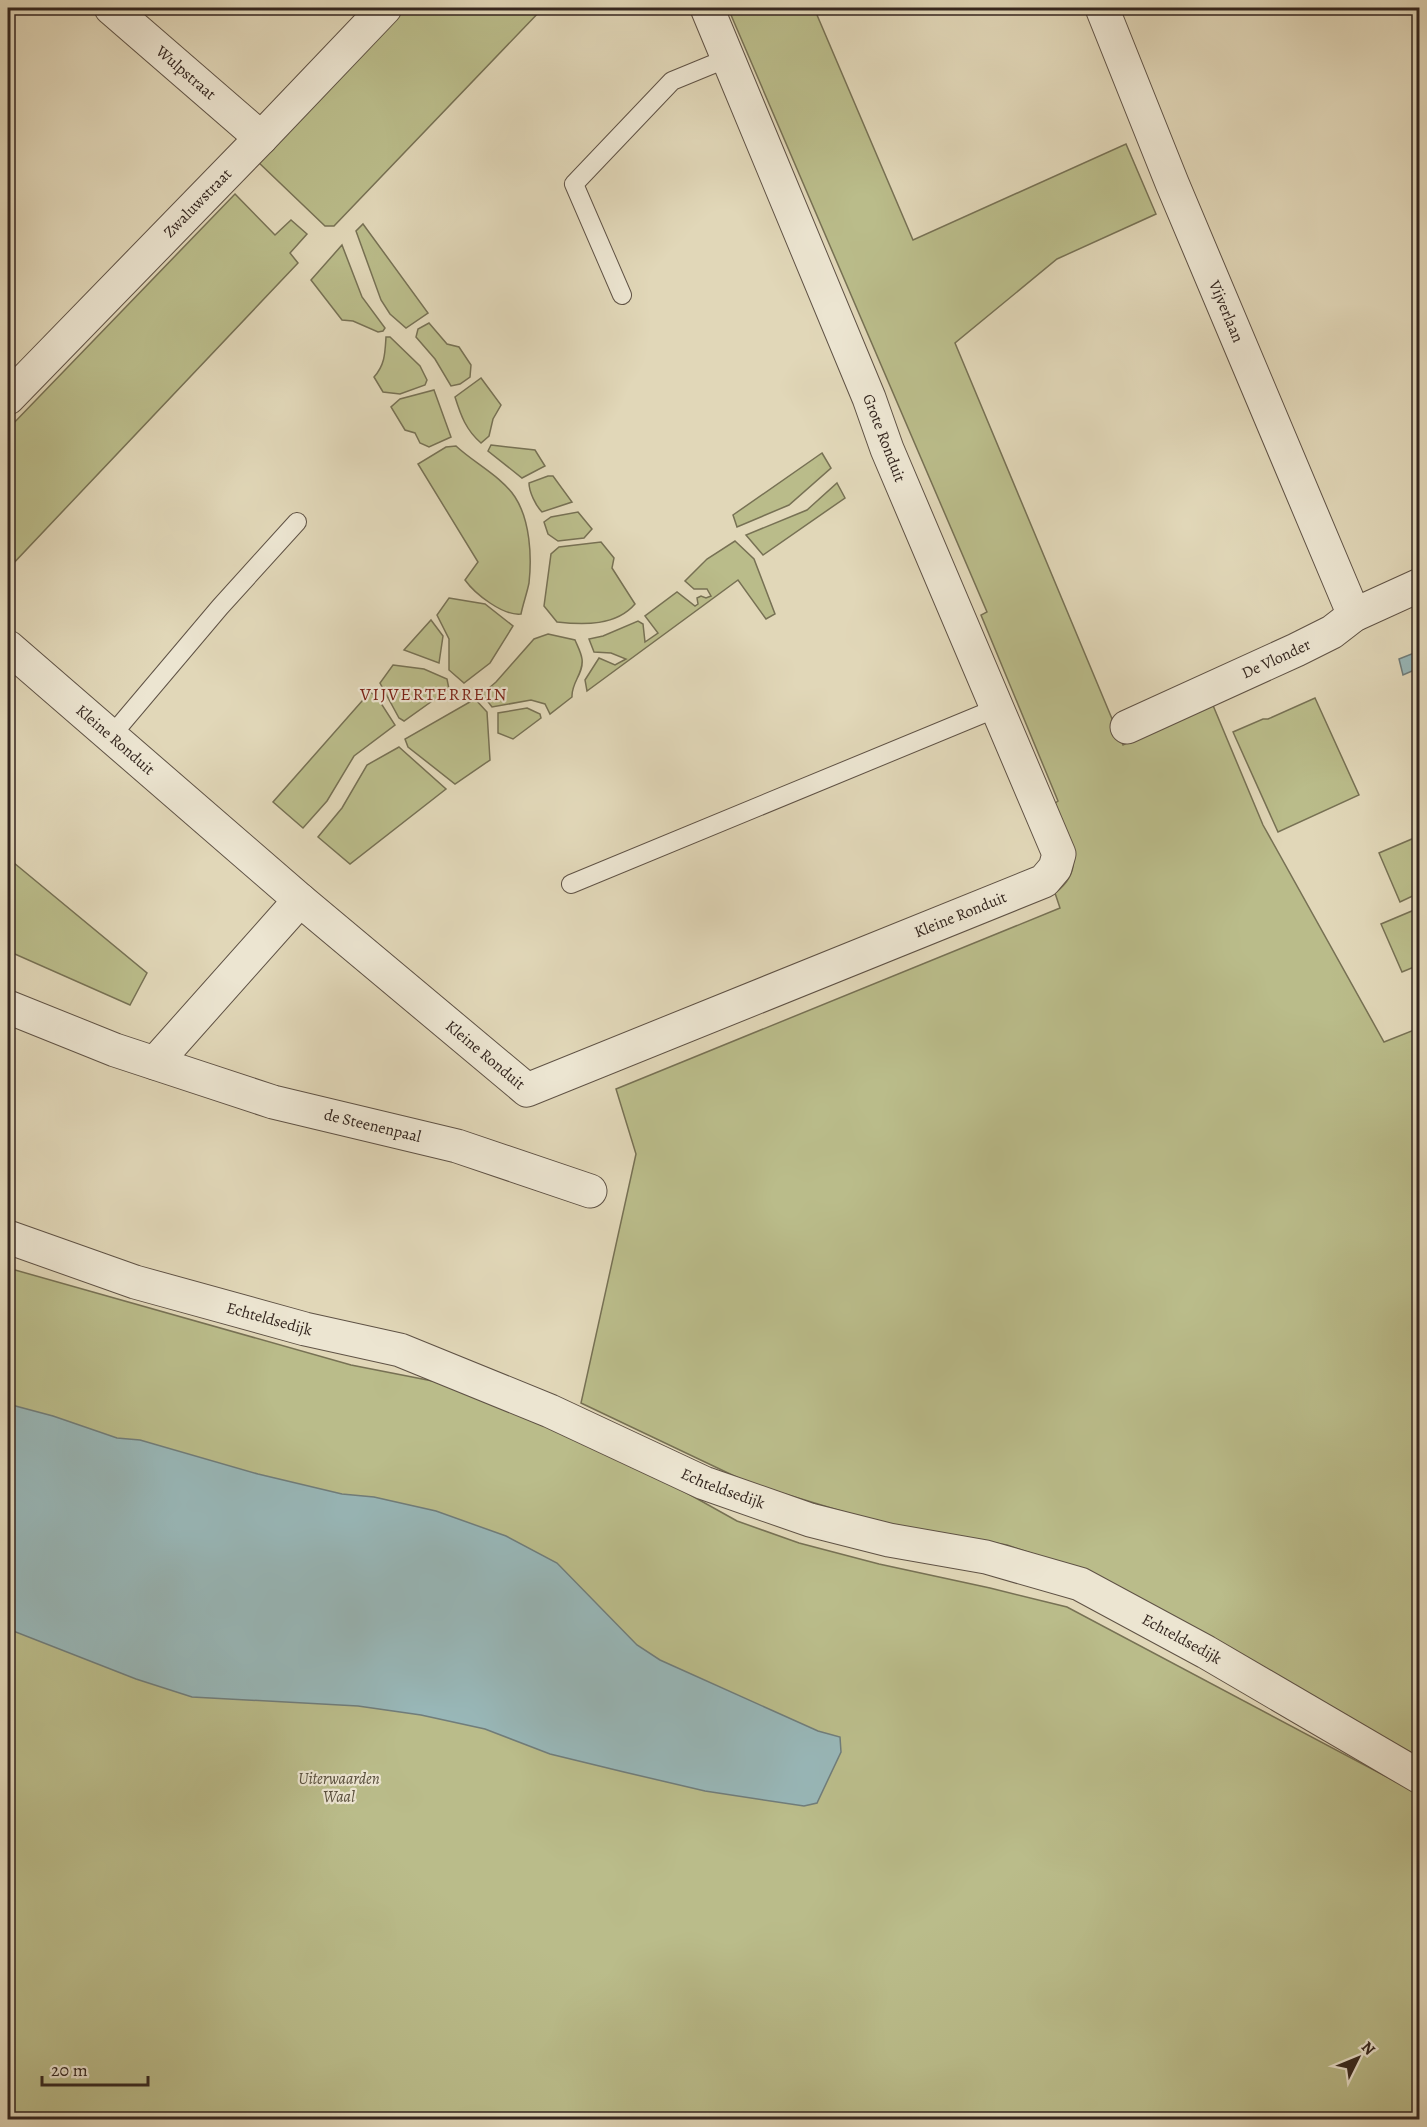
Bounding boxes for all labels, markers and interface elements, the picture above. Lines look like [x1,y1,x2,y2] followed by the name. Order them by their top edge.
[150,40,221,105] street label: Wulpstraat
[159,163,237,243] street label: Zwaluwstraat
[1203,276,1249,346] street label: Vijverlaan
[857,391,911,485] street label: Grote Ronduit
[1238,633,1314,684] street label: De Vlonder
[359,682,508,706] district label: VIJVERTERREIN
[71,700,160,780] street label: Kleine Ronduit
[911,886,1010,943] street label: Kleine Ronduit
[441,1015,530,1095] street label: Kleine Ronduit
[322,1104,423,1148] street label: de Steenenpaal
[224,1297,314,1341] street label: Echteldsedijk
[677,1463,768,1514] street label: Echteldsedijk
[1138,1608,1226,1670] street label: Echteldsedijk
[298,1768,380,1808] park label: Uiterwaarden Waal
[1328,2028,1388,2088] north arrow
[1356,2037,1380,2060] text: N
[42,2049,148,2087] scale bar
[51,2058,88,2082] text: 20 m

